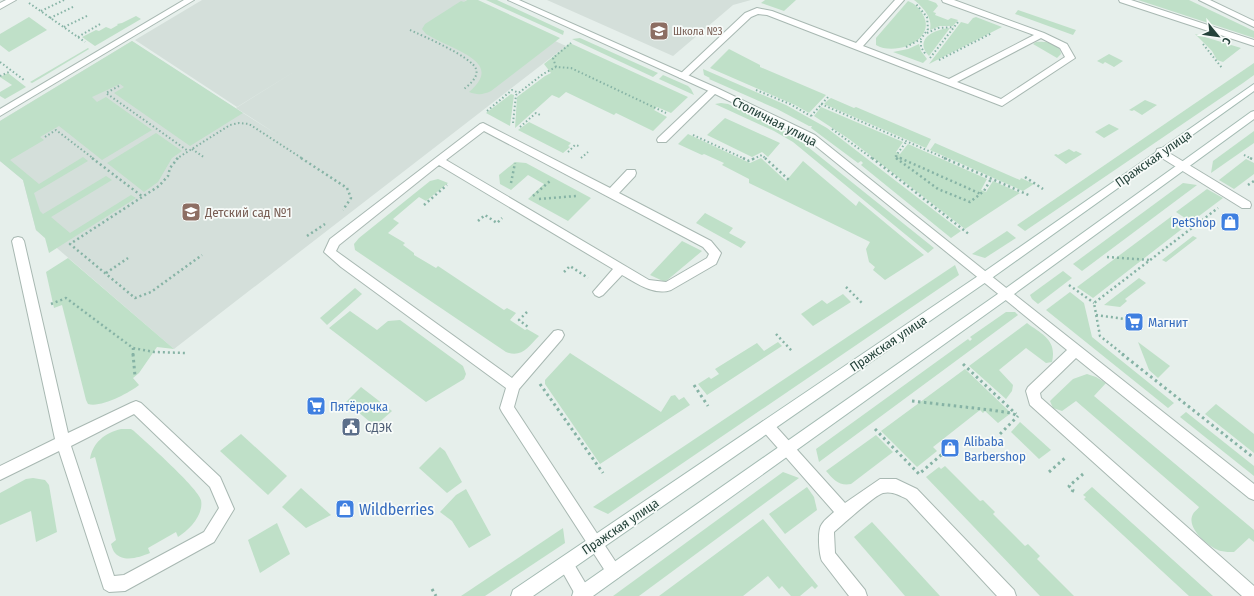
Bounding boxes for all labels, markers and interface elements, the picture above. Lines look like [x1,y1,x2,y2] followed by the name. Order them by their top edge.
[1198,16,1238,56] north arrow
[648,20,670,42] school or university icon: Школа №3
[673,25,722,38] place label: Школа №3
[1219,35,1233,46] text: С
[730,94,820,149] street label: Столичная улица
[1112,127,1194,190] street label: Пражская улица
[180,201,202,223] school or university icon: Детский сад №1
[204,205,292,220] place label: Детский сад №1
[1219,211,1241,233] shop icon: PetShop
[1172,215,1216,230] place label: PetShop
[1123,311,1145,333] supermarket icon: Магнит
[847,312,929,375] street label: Пражская улица
[1148,315,1189,330] place label: Магнит
[305,395,327,417] supermarket icon: Пятёрочка
[330,399,388,414] place label: Пятёрочка
[340,416,362,438] public building icon: СДЭК
[365,420,392,435] place label: СДЭК
[964,434,1026,464] place label: Alibaba Barbershop
[939,437,961,459] shop icon: Alibaba Barbershop
[579,495,661,558] street label: Пражская улица
[334,498,356,520] shop icon: Wildberries
[359,500,434,519] place label: Wildberries

